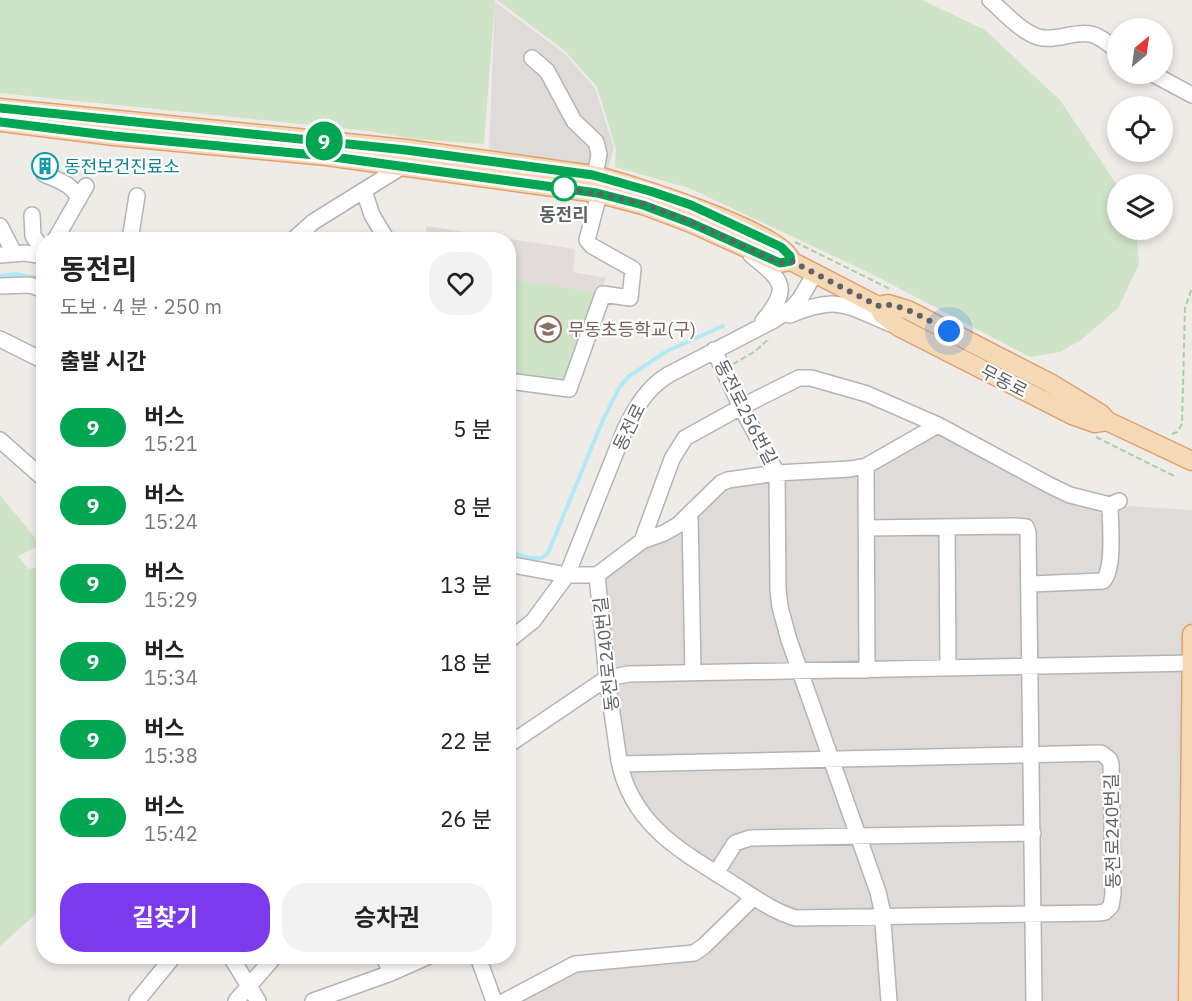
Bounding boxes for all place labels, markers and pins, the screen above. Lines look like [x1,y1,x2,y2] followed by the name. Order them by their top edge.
[30,151,60,181] building icon: 동전보건진료소
[64,155,180,178] place label: 동전보건진료소
[551,175,577,201] marker: 동전리
[539,203,589,226] place label: 동전리
[533,314,563,344] school or university icon: 무동초등학교(구)
[568,318,696,341] place label: 무동초등학교(구)

